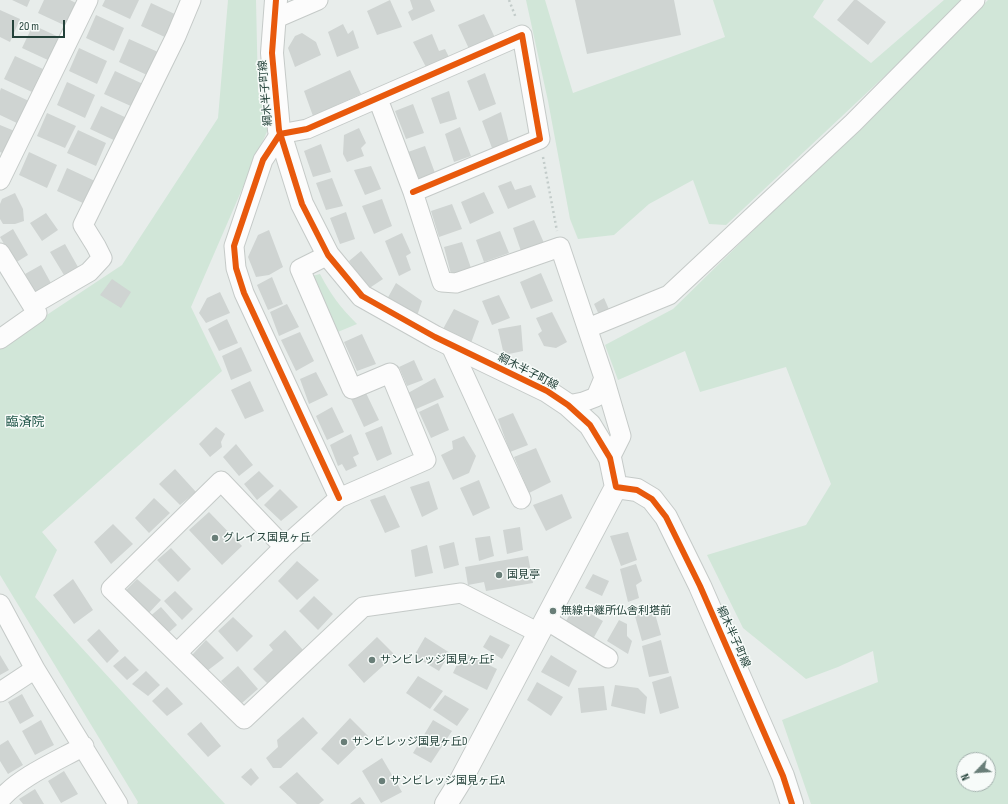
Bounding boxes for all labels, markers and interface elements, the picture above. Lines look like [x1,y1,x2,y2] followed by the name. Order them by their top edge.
[14,12,67,38] scale bar
[19,19,39,34] text: 20 m
[257,60,275,126] street label: 綱木半子町線
[496,351,560,393] street label: 綱木半子町線
[6,415,44,431] district label: 臨済院
[223,531,311,545] place label: グレイス国見ヶ丘
[210,533,220,543] marker: グレイス国見ヶ丘
[507,568,540,582] place label: 国見亭
[494,570,504,580] marker: 国見亭
[561,604,671,618] place label: 無線中継所仏舎利塔前
[714,604,752,670] street label: 綱木半子町線
[548,606,558,616] marker: 無線中継所仏舎利塔前
[380,653,494,667] place label: サンビレッジ国見ヶ丘F
[367,655,377,665] marker: サンビレッジ国見ヶ丘F
[352,735,467,749] place label: サンビレッジ国見ヶ丘D
[339,737,349,747] marker: サンビレッジ国見ヶ丘D
[956,752,996,792] north arrow
[958,771,973,782] text: N
[390,774,505,788] place label: サンビレッジ国見ヶ丘A
[377,776,387,786] marker: サンビレッジ国見ヶ丘A

